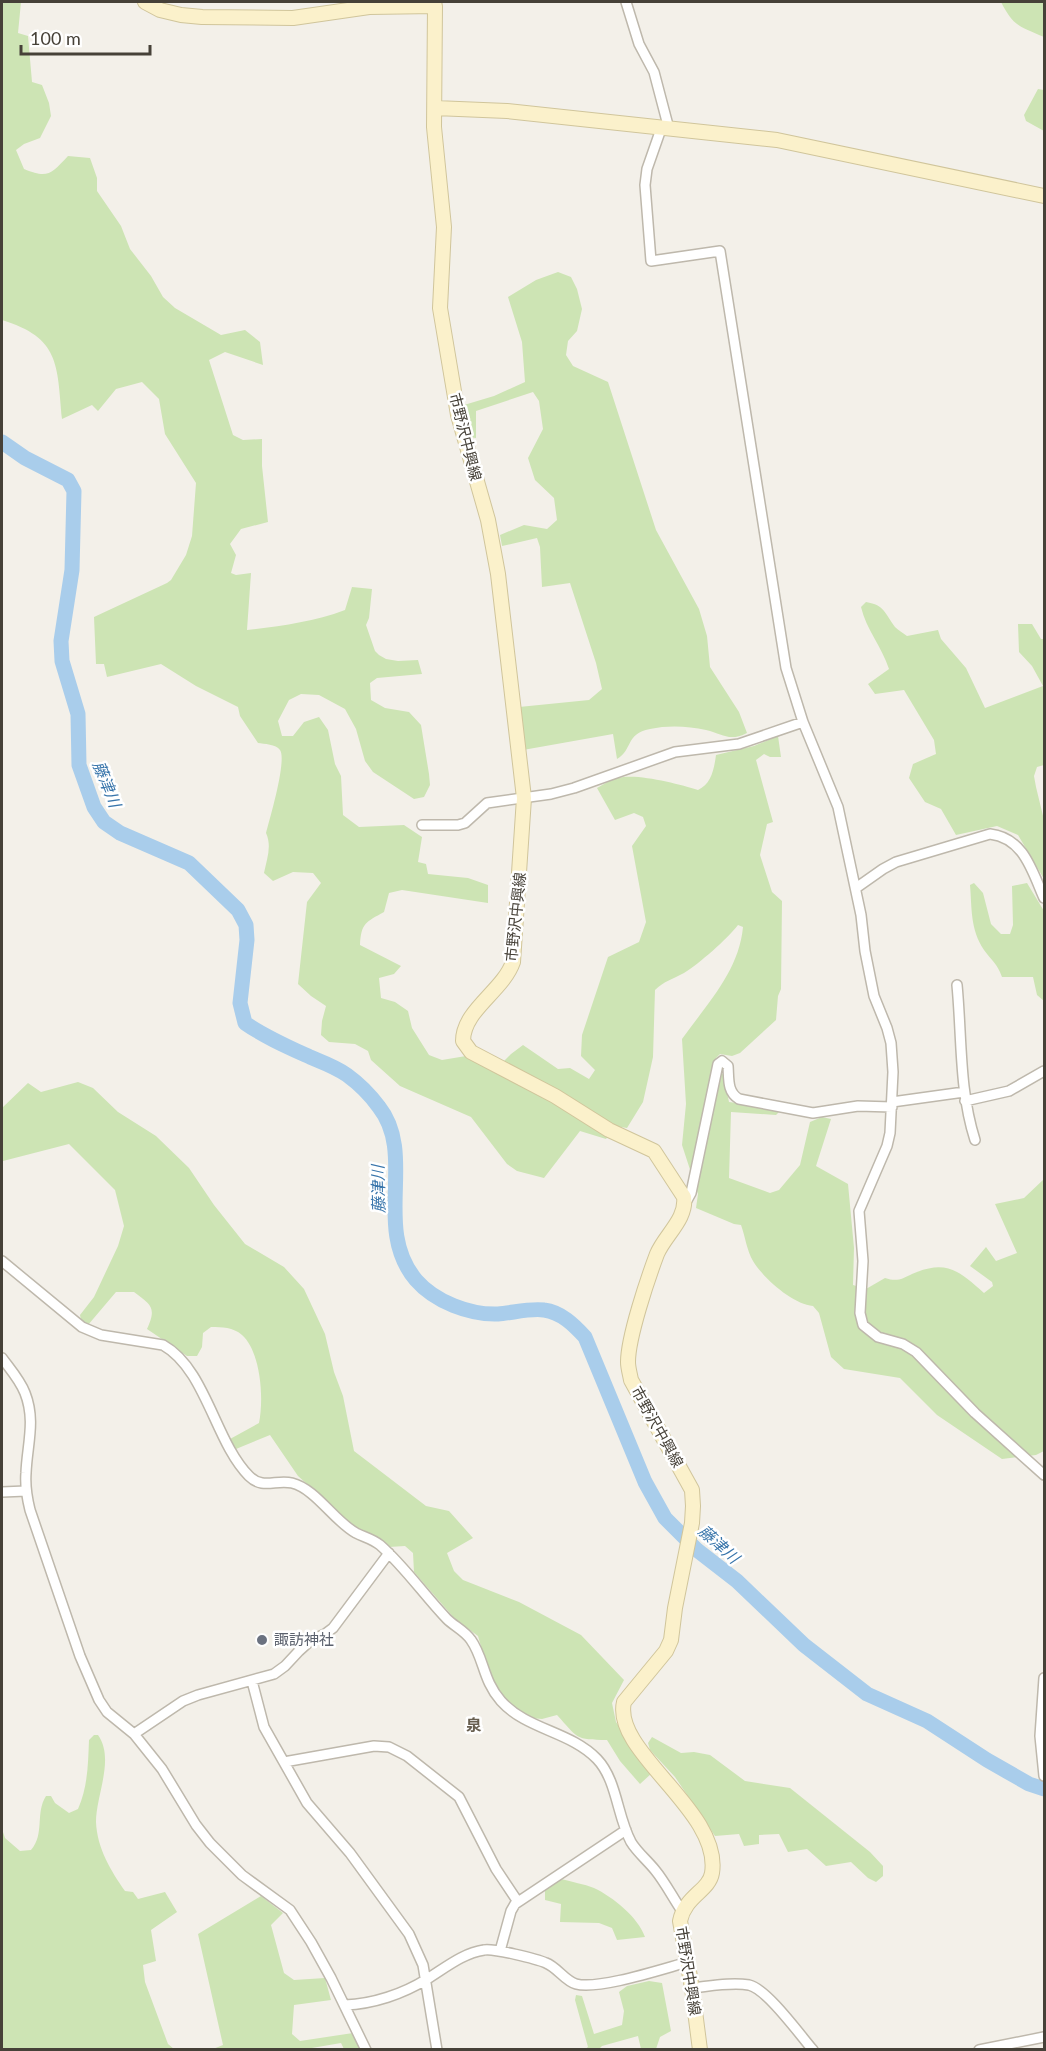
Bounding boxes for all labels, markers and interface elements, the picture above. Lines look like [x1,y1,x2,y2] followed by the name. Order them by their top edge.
[21,18,150,56] scale bar
[30,27,81,49] text: 100 m
[446,391,486,483] street label: 市野沢中興線
[90,758,126,811] water label: 藤津川
[501,871,529,963] street label: 市野沢中興線
[368,1163,387,1213] water label: 藤津川
[628,1383,688,1470] street label: 市野沢中興線
[695,1521,745,1568] water label: 藤津川
[274,1630,334,1648] place label: 諏訪神社
[255,1633,269,1647] marker: 諏訪神社
[466,1715,482,1734] district label: 泉
[673,1925,705,2017] street label: 市野沢中興線

